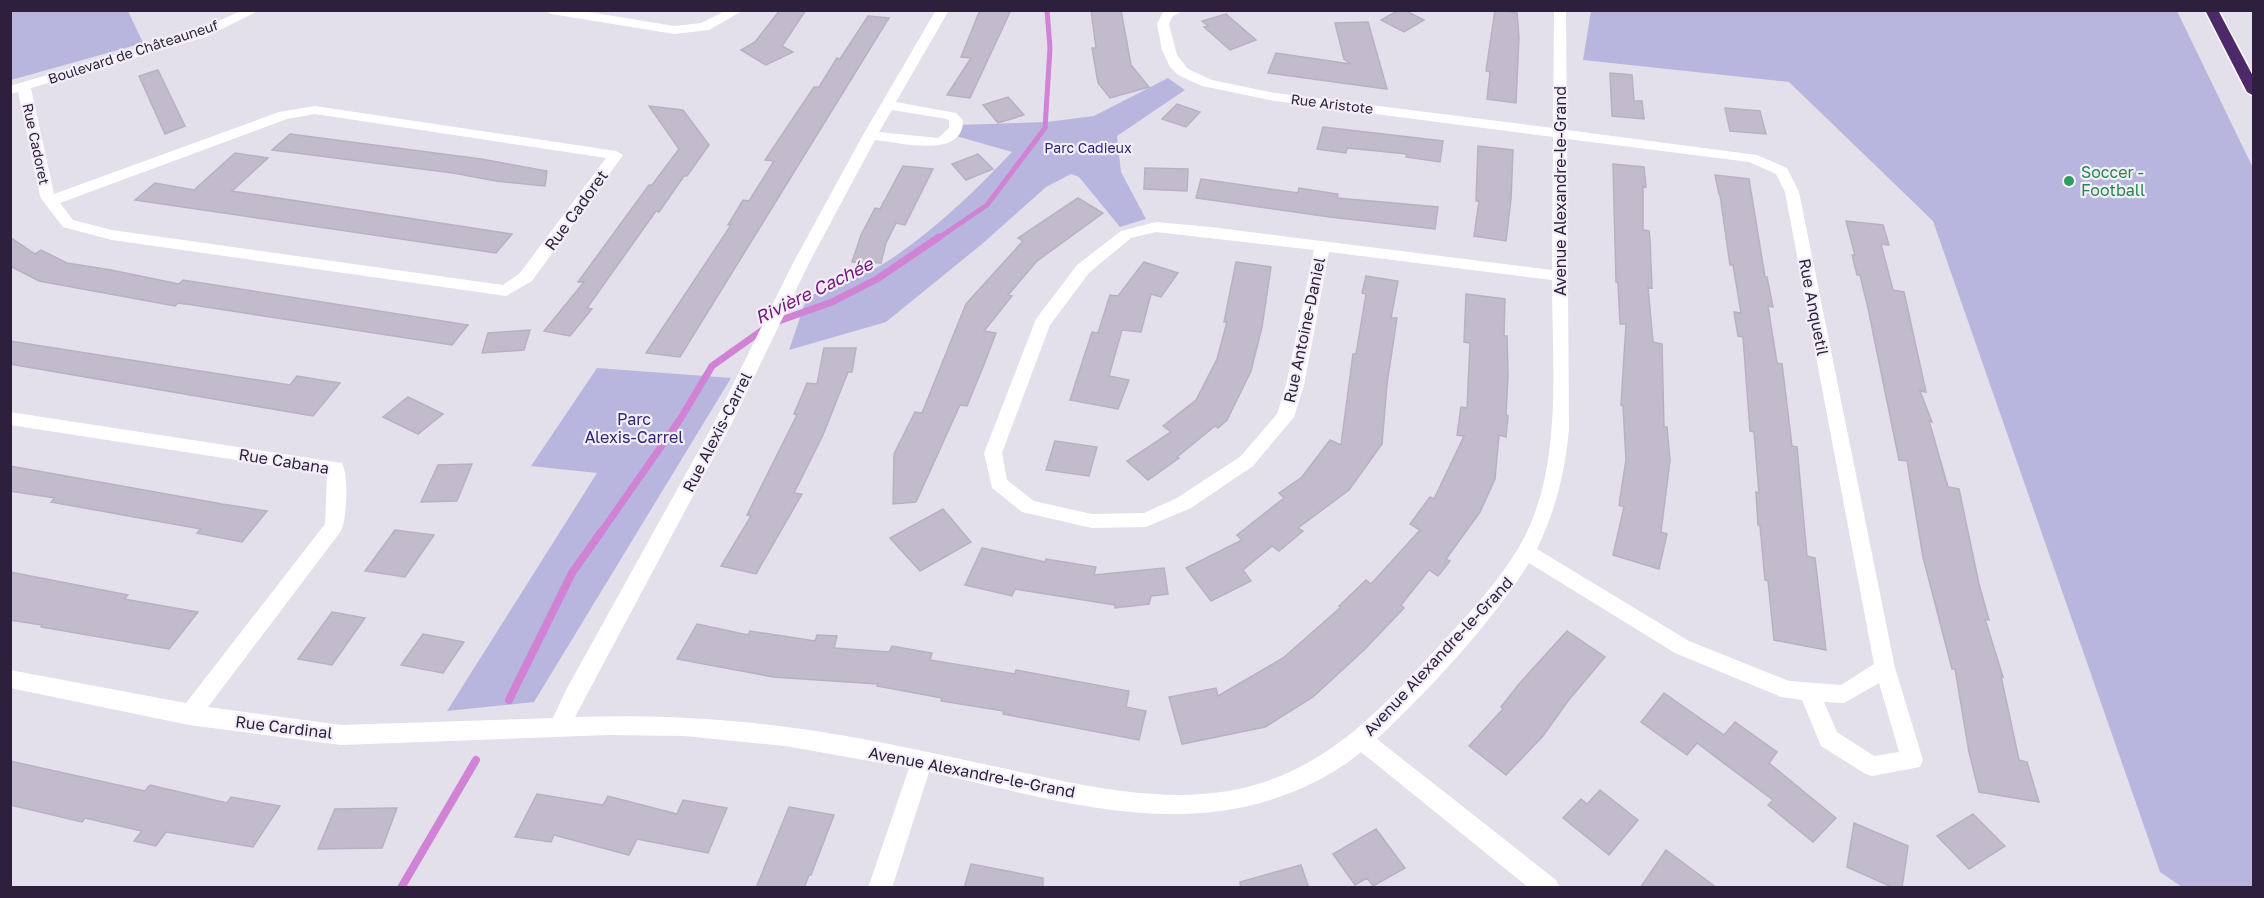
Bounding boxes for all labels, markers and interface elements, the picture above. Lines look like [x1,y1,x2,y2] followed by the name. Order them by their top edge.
[46,16,220,87] street label: Boulevard de Châteauneuf
[1550,86,1570,296] street label: Avenue Alexandre-le-Grand
[1290,90,1374,117] street label: Rue Aristote
[20,102,53,186] street label: Rue Cadoret
[1044,139,1132,156] park label: Parc Cadieux
[2081,162,2145,200] place label: Soccer - Football
[540,166,612,254] street label: Rue Cadoret
[2062,174,2076,188] marker: Soccer - Football
[751,251,877,328] water label: Rivière Cachée
[1279,255,1329,405] street label: Rue Antoine-Daniel
[1795,257,1833,357] street label: Rue Anquetil
[678,369,756,495] street label: Rue Alexis-Carrel
[585,409,683,447] park label: Parc Alexis-Carrel
[237,444,331,478] street label: Rue Cabana
[1359,572,1517,740] street label: Avenue Alexandre-le-Grand
[234,711,334,743] street label: Rue Cardinal
[867,742,1077,802] street label: Avenue Alexandre-le-Grand

